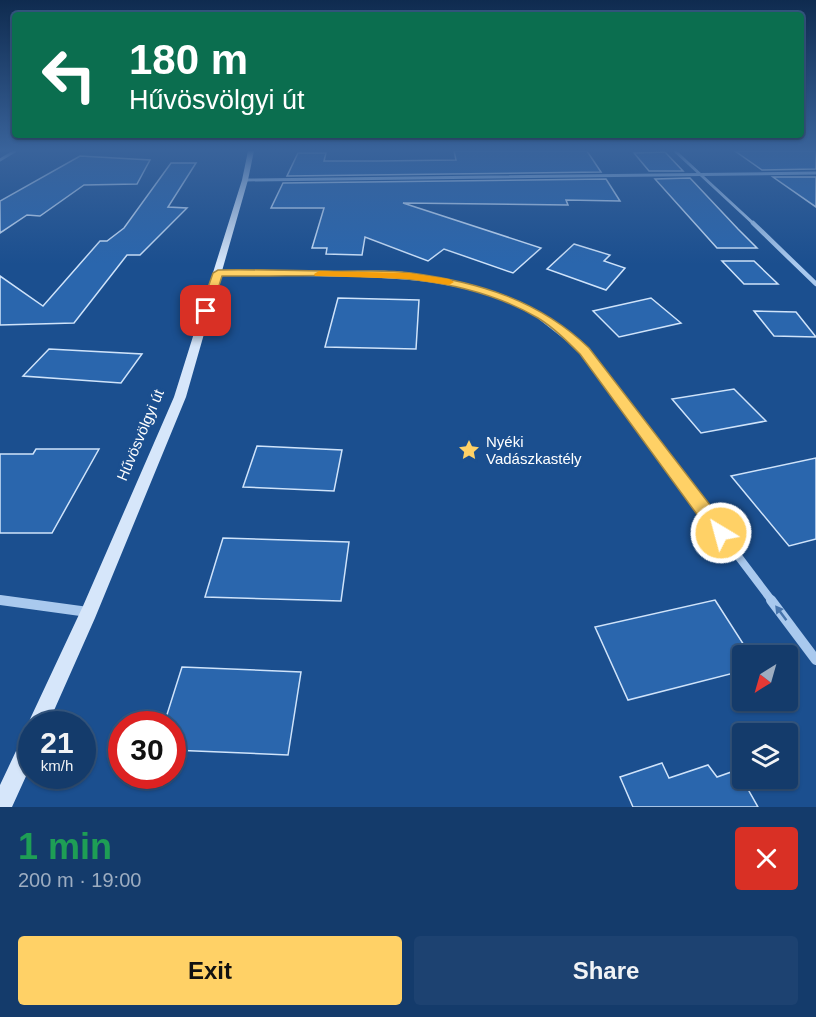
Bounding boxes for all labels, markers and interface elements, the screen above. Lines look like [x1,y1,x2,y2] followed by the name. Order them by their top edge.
[30,36,108,114] icon: left
[129,36,248,83] text: 180 m
[129,85,305,115] text: Hűvösvölgyi út
[180,285,231,336] pin
[189,294,222,327] icon: arrive
[113,386,167,483] street label: Hűvösvölgyi út
[486,433,582,467] place label: Nyéki Vadászkastély
[457,438,481,462] place icon: Nyéki Vadászkastély
[689,501,753,565] position arrow
[775,606,787,622] one-way arrow
[732,645,798,711] north arrow
[732,645,798,789] map controls
[108,711,186,789] speed limit sign: 30
[732,723,798,789] button: layers
[40,726,74,759] text: 21
[41,757,73,774] text: km/h
[18,826,112,867] text: 1 min
[735,827,798,890] button: close
[18,869,141,891] text: 200 m · 19:00
[18,936,402,1005] button: Exit
[414,936,798,1005] button: Share

